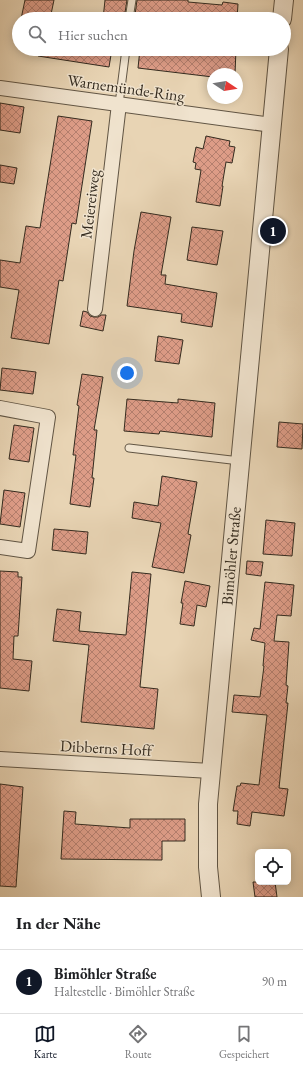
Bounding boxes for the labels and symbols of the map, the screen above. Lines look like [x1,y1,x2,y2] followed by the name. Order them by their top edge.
[207,68,243,104] north arrow
[66,69,187,107] street label: Warnemünde-Ring
[75,167,105,240] street label: Meiereiweg
[260,216,286,246] pin: 1
[117,363,137,383] your location
[216,506,246,606] street label: Bimöhler Straße
[60,735,154,761] street label: Dibberns Hoff

